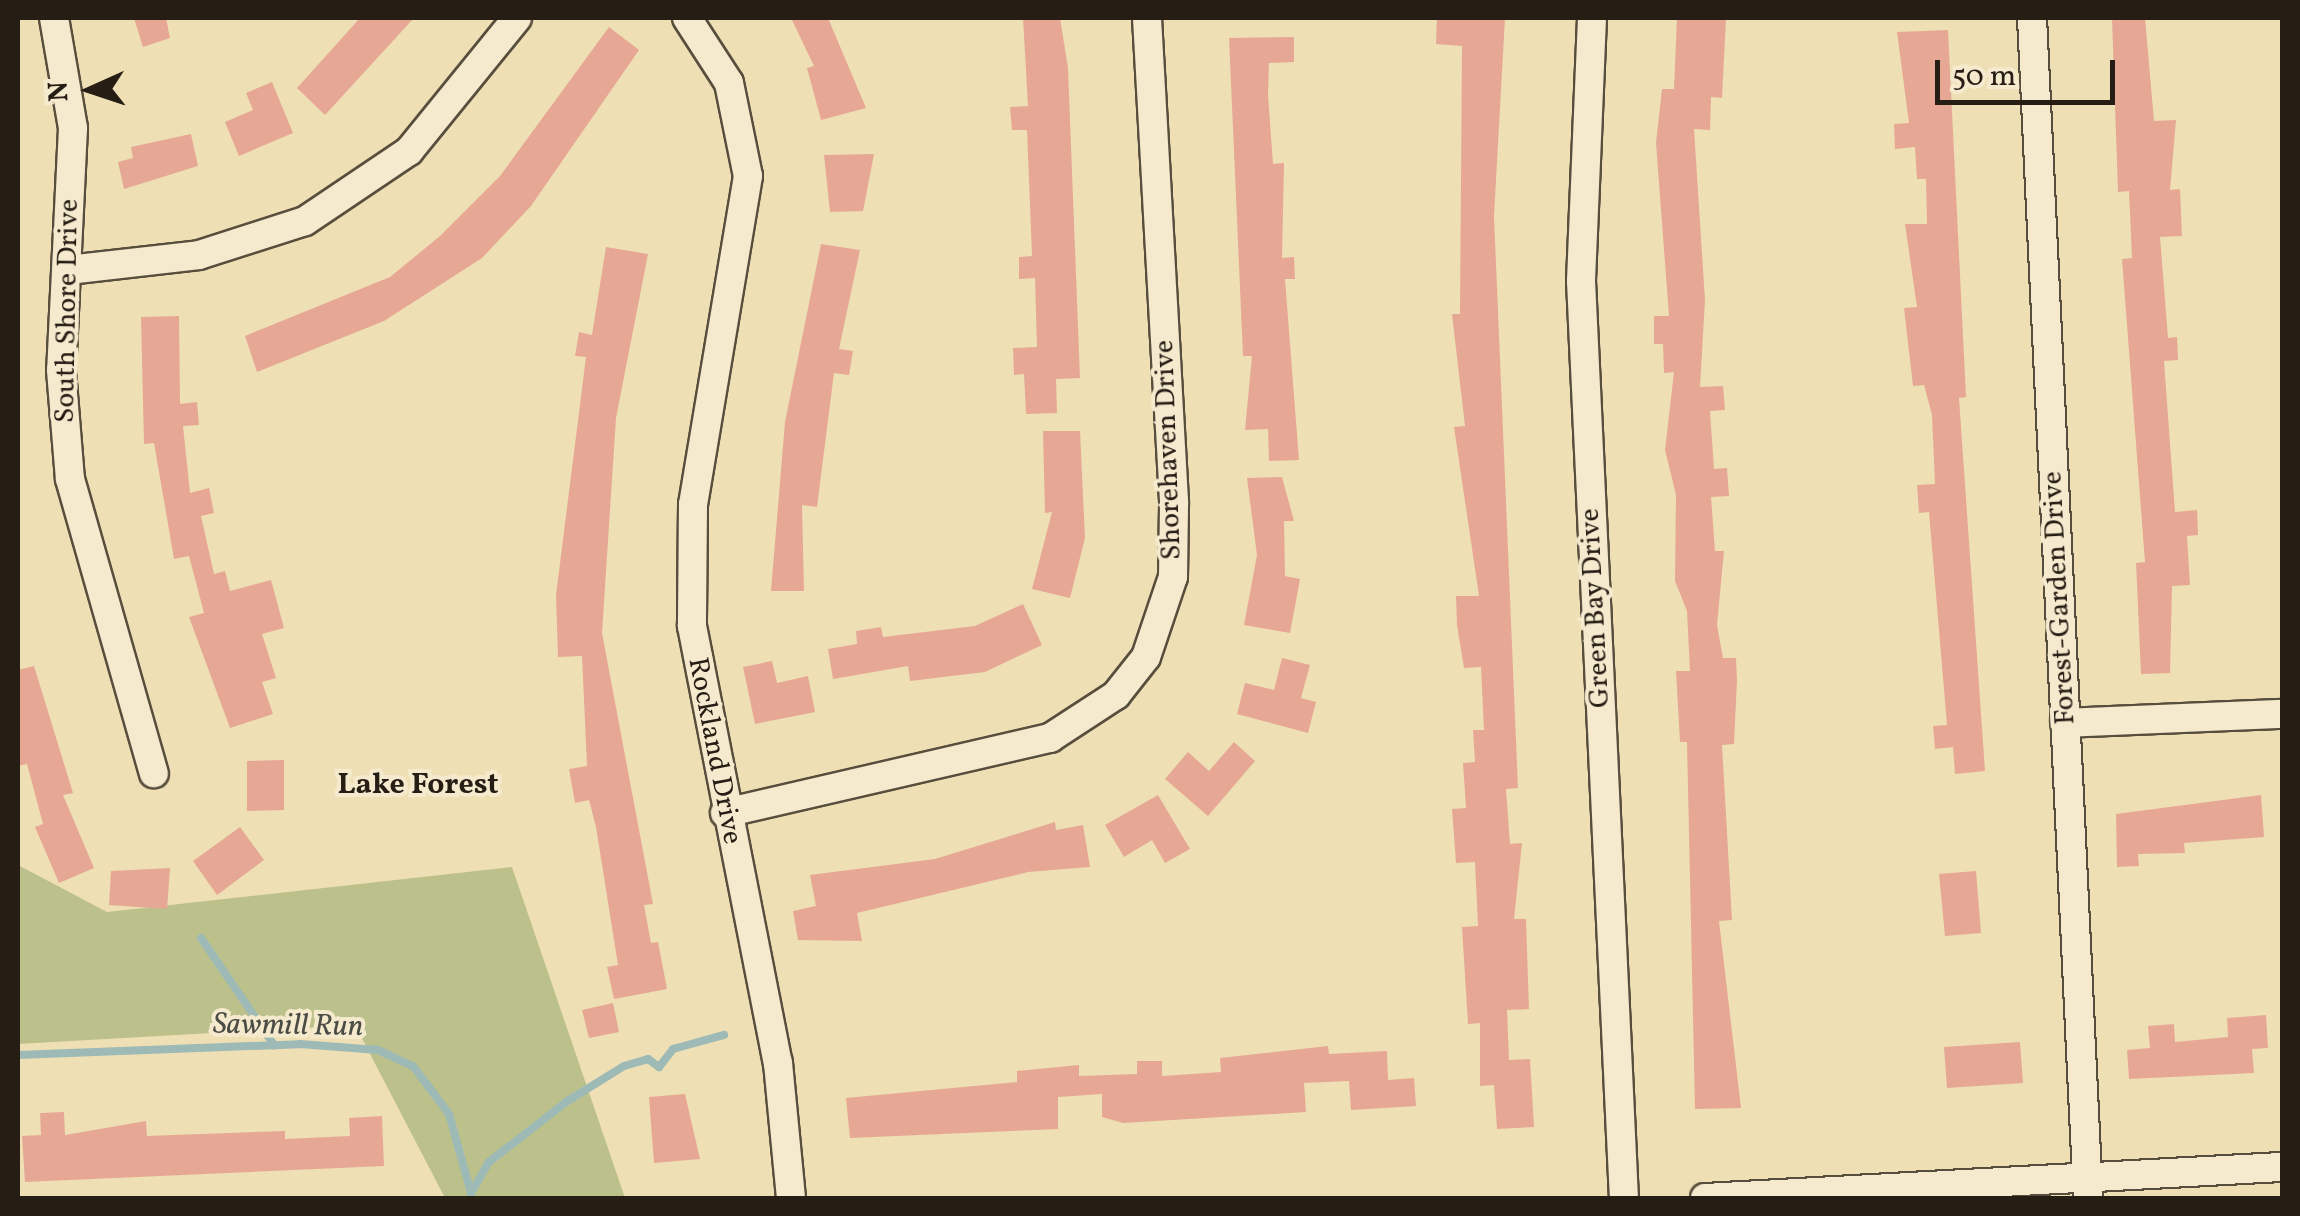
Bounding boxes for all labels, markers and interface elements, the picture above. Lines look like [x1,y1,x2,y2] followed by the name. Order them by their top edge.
[40,40,140,140] north arrow
[1940,40,2120,102] scale bar
[1952,56,2016,98] text: 50 m
[40,80,80,103] text: N
[49,199,87,423] street label: South Shore Drive
[1148,339,1190,561] street label: Shorehaven Drive
[2037,470,2083,726] street label: Forest-Garden Drive
[1574,507,1618,709] street label: Green Bay Drive
[679,655,749,847] street label: Rockland Drive
[337,767,499,803] district label: Lake Forest
[213,1007,363,1045] water label: Sawmill Run

